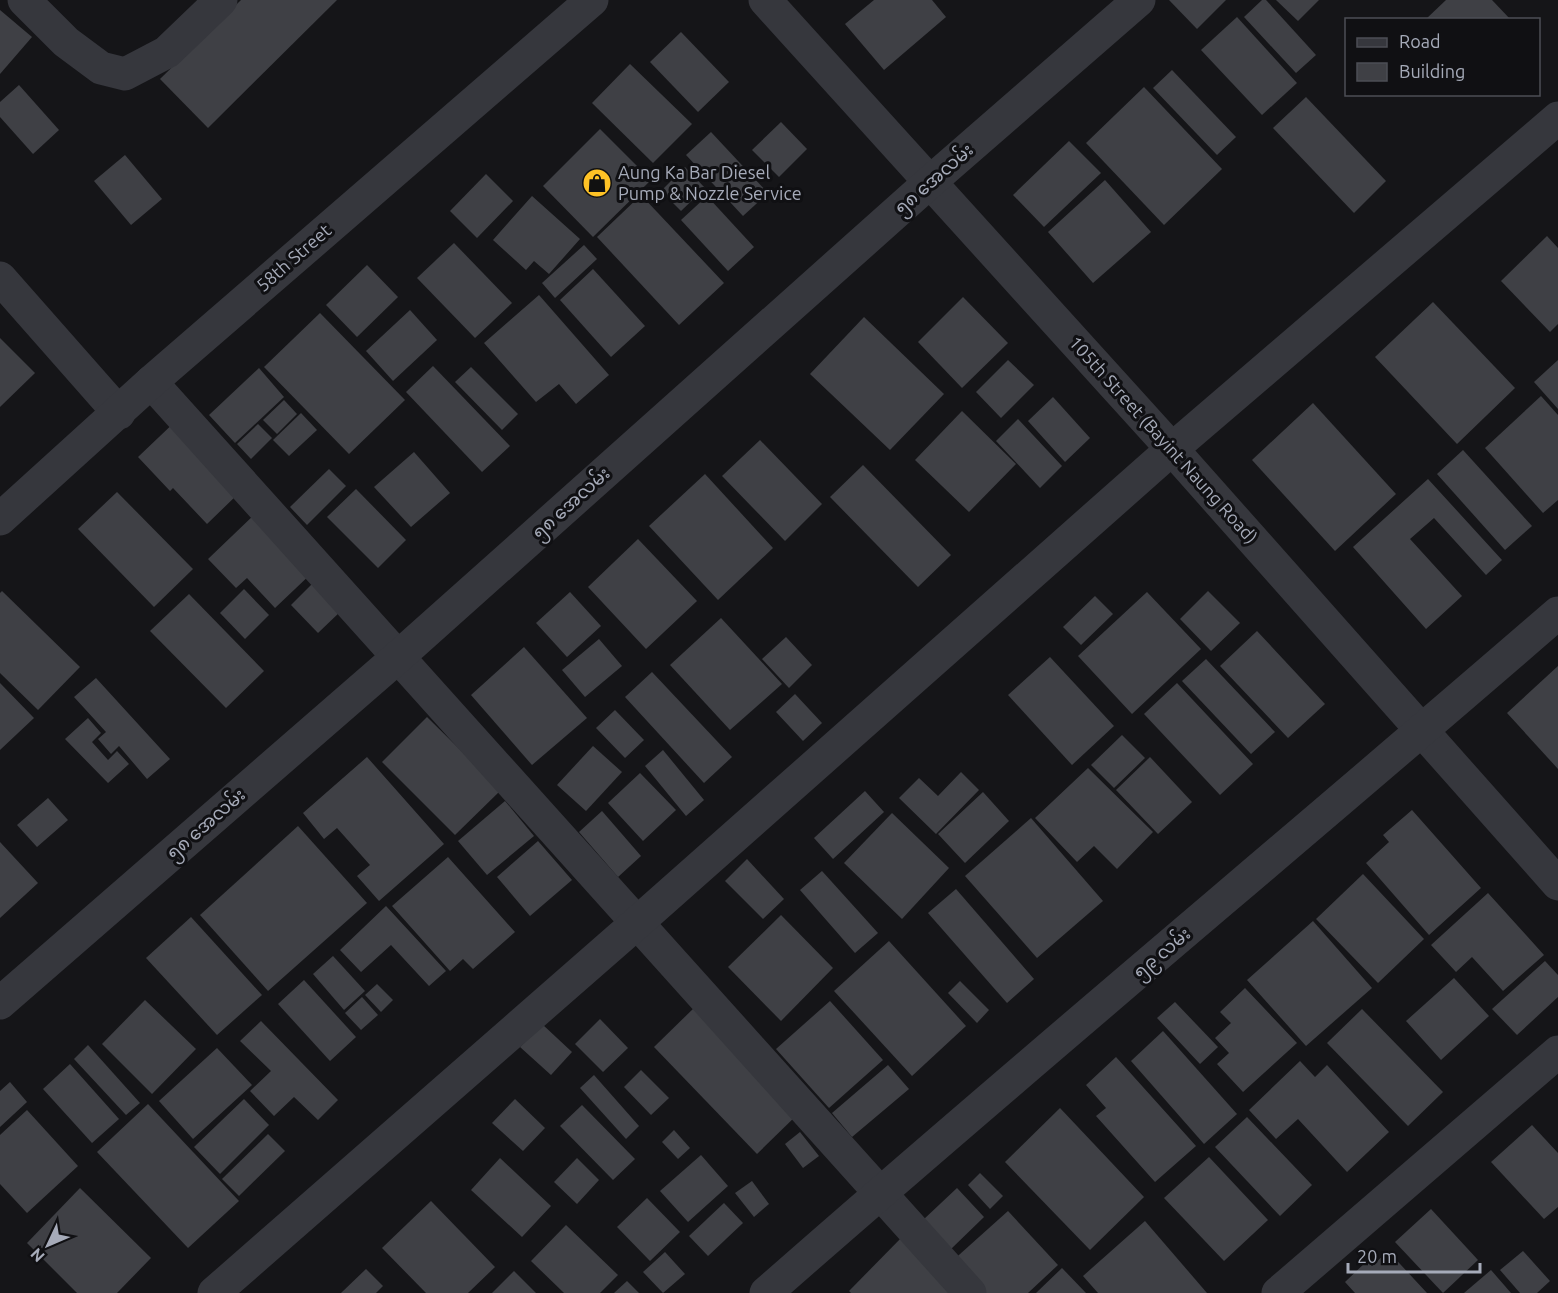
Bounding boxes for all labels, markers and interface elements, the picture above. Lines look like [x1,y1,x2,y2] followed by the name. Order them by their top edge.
[1345,18,1540,96] legend
[1399,31,1441,51] text: Road
[1399,61,1465,81] text: Building
[889,137,980,222] street label: ၅၈ အေလမ်း
[618,162,802,203] place label: Aung Ka Bar Diesel Pump & Nozzle Service
[581,167,613,199] shop icon: Aung Ka Bar Diesel Pump & Nozzle Service
[252,220,335,295] street label: 58th Street
[1065,332,1262,548] street label: 105th Street (Bayint Naung Road)
[526,461,617,547] street label: ၅၈ အေလမ်း
[161,782,252,867] street label: ၅၈ အေလမ်း
[1128,921,1198,986] street label: ၅၉ လမ်း
[18,1215,78,1275] north arrow
[1348,1236,1480,1274] scale bar
[27,1245,48,1266] text: N
[1357,1246,1397,1266] text: 20 m

